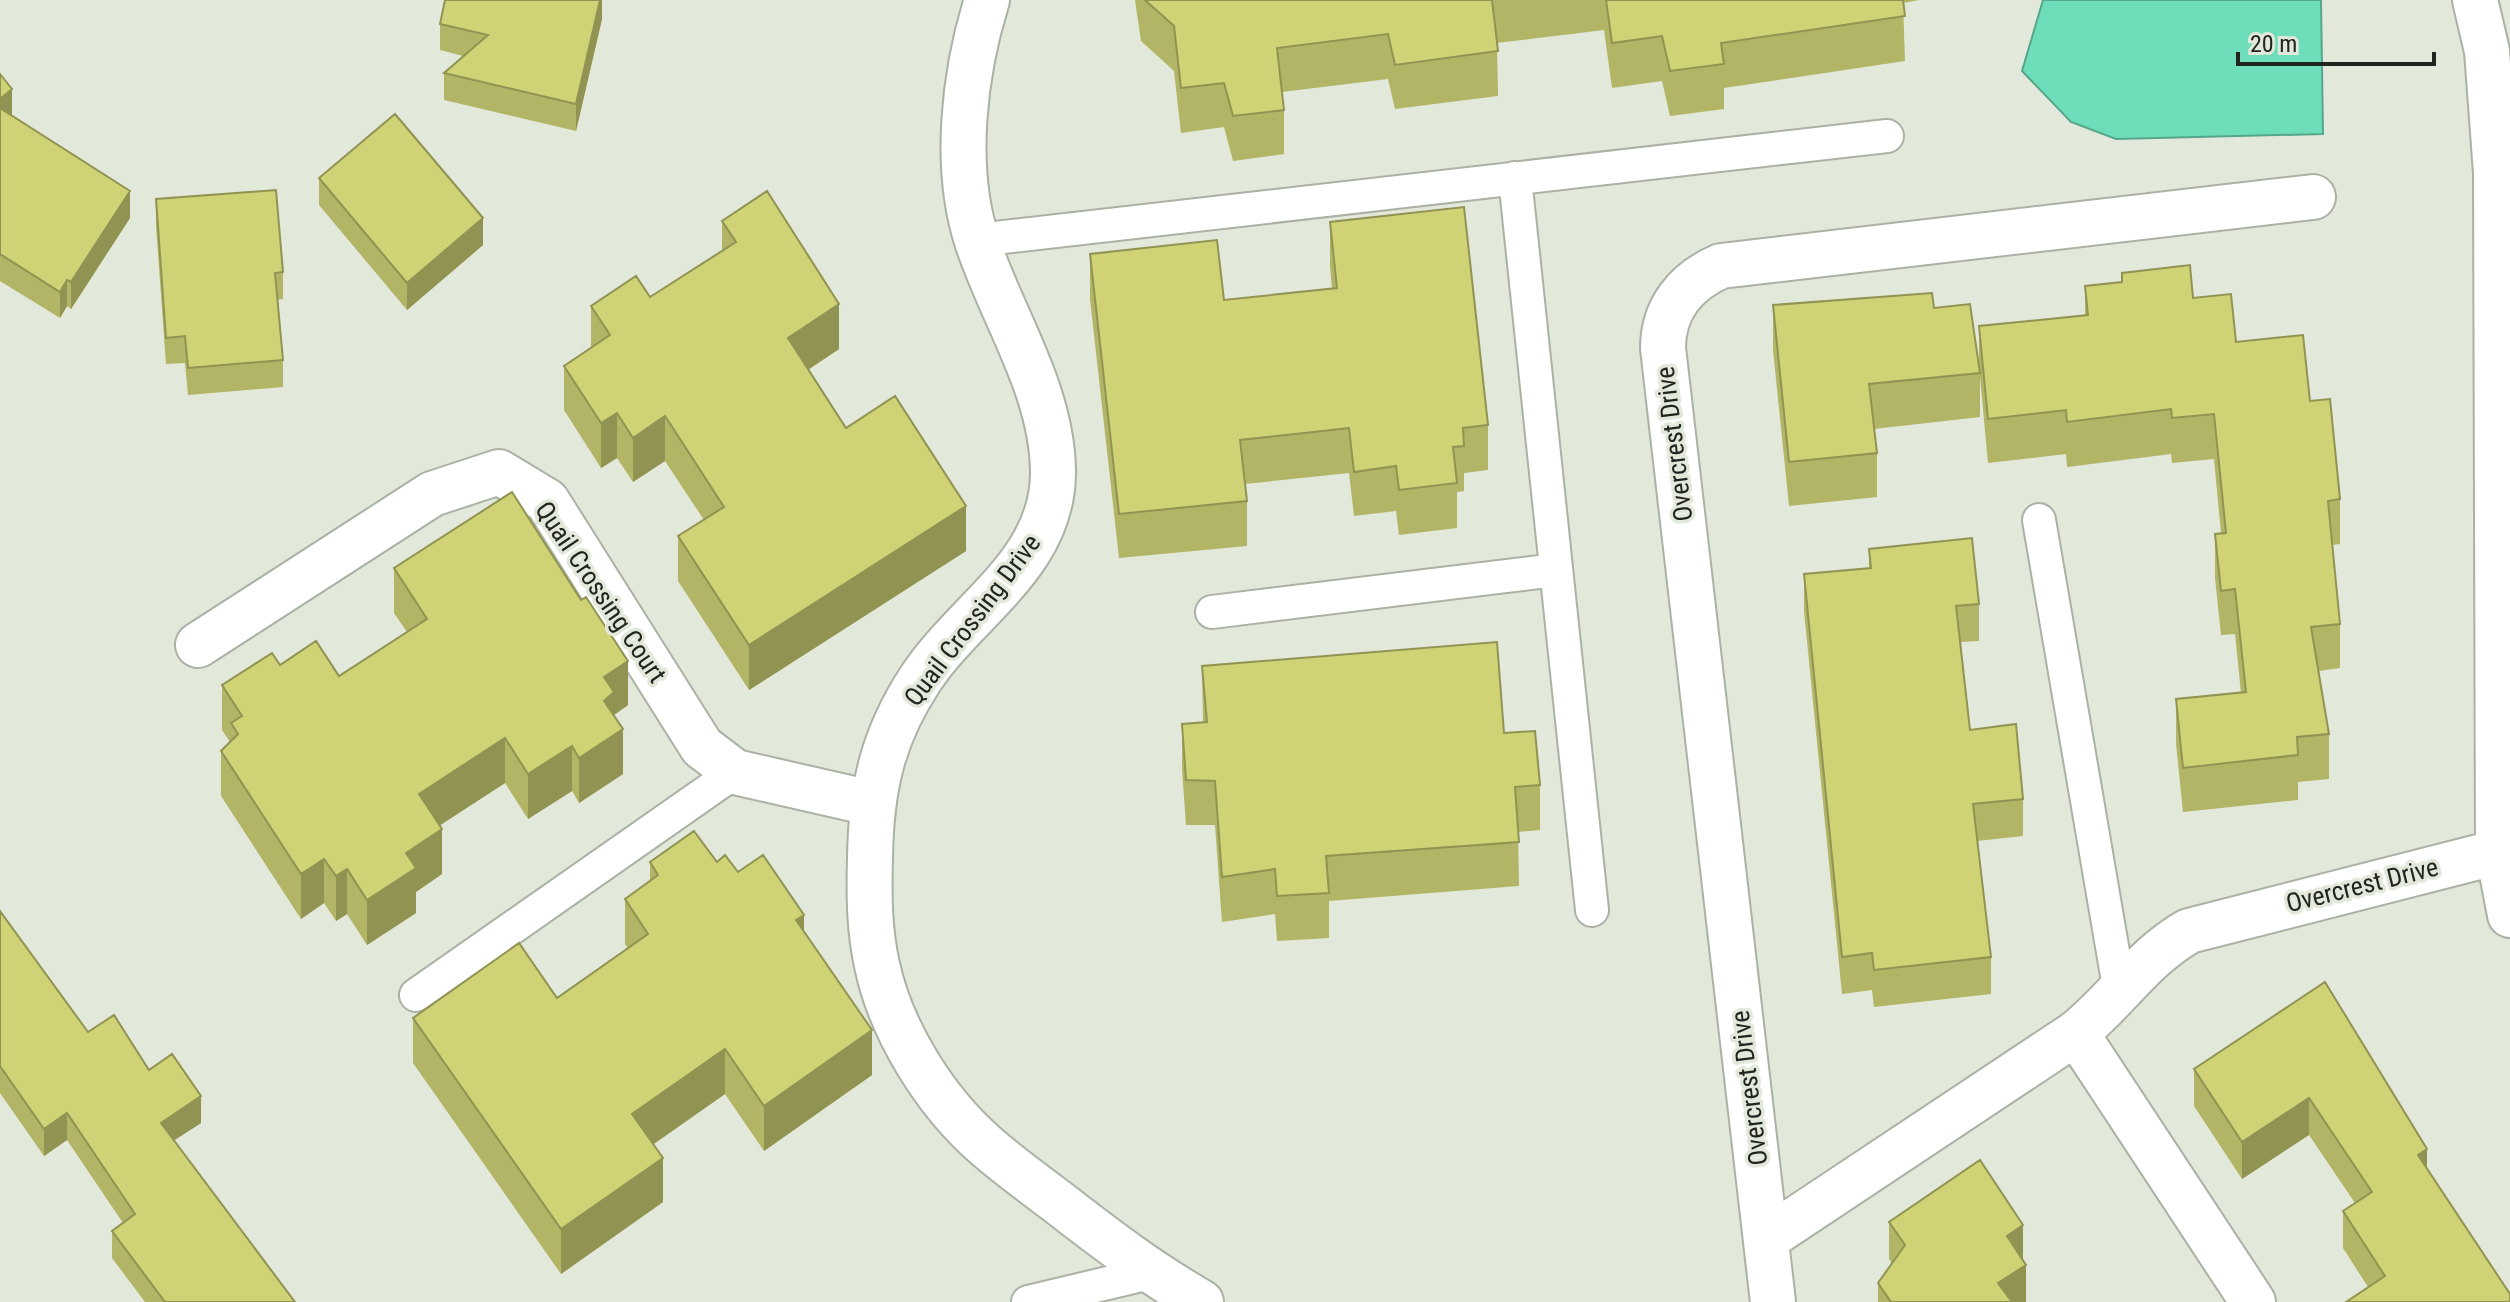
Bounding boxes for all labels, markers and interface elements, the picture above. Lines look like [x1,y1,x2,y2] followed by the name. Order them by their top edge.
[2238,16,2434,66] scale bar
[2250,30,2297,58] text: 20 m
[1650,365,1698,523] street label: Overcrest Drive
[529,496,673,688] street label: Quail Crossing Court
[898,528,1046,712] street label: Quail Crossing Drive
[2283,852,2441,918] street label: Overcrest Drive
[1725,1009,1773,1167] street label: Overcrest Drive

